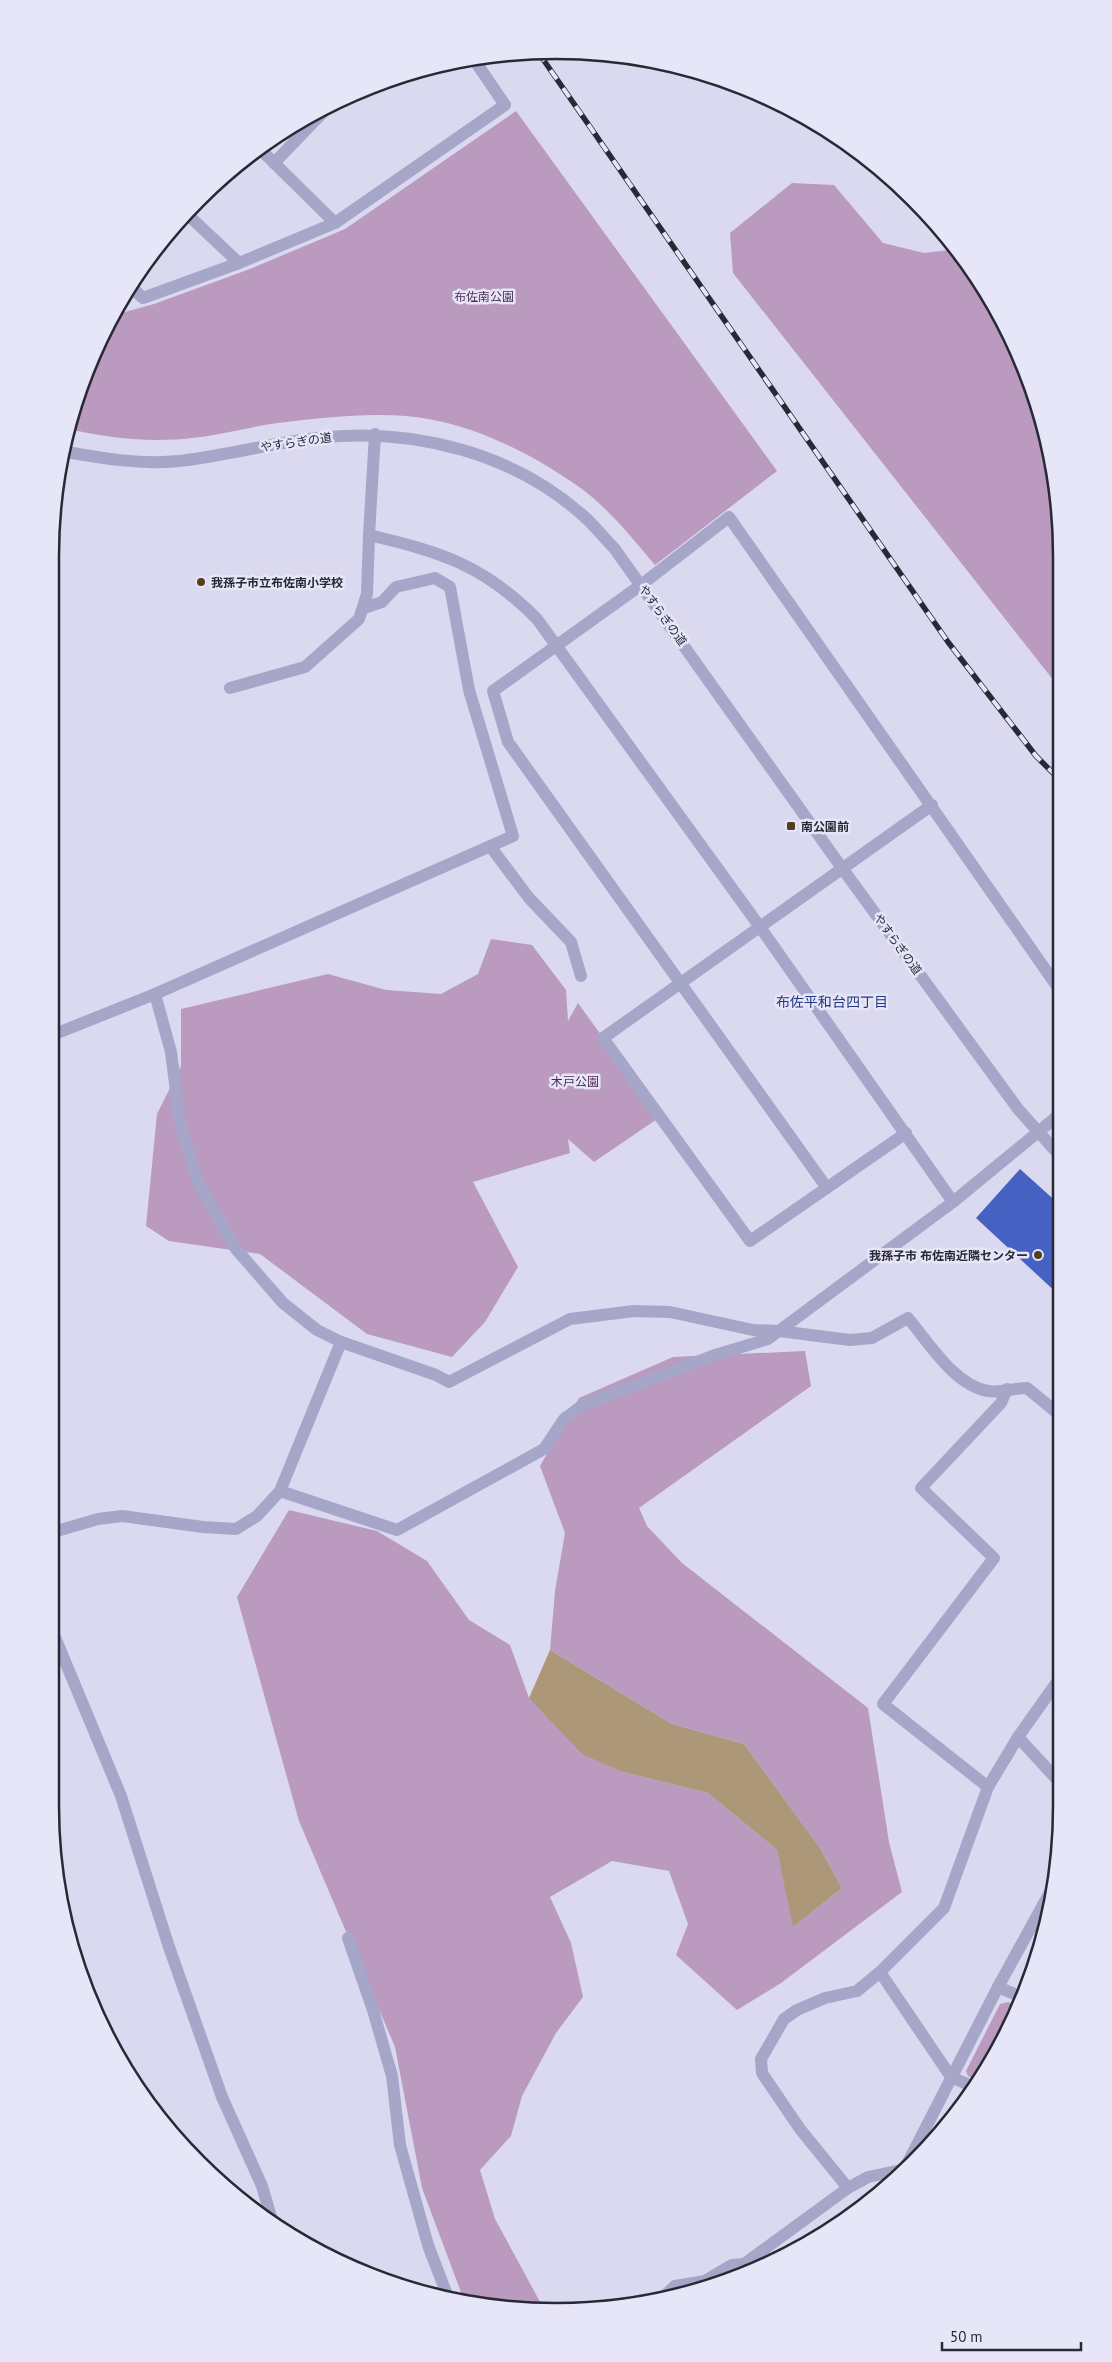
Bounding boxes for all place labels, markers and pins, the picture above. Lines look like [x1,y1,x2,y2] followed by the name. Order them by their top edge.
[211,575,343,590] place label: 我孫子市立布佐南小学校
[195,576,207,588] marker: 我孫子市立布佐南小学校
[801,819,849,834] place label: 南公園前
[785,820,797,832] marker: 南公園前
[869,1248,1028,1263] place label: 我孫子市 布佐南近隣センター
[1032,1249,1044,1261] marker: 我孫子市 布佐南近隣センター

